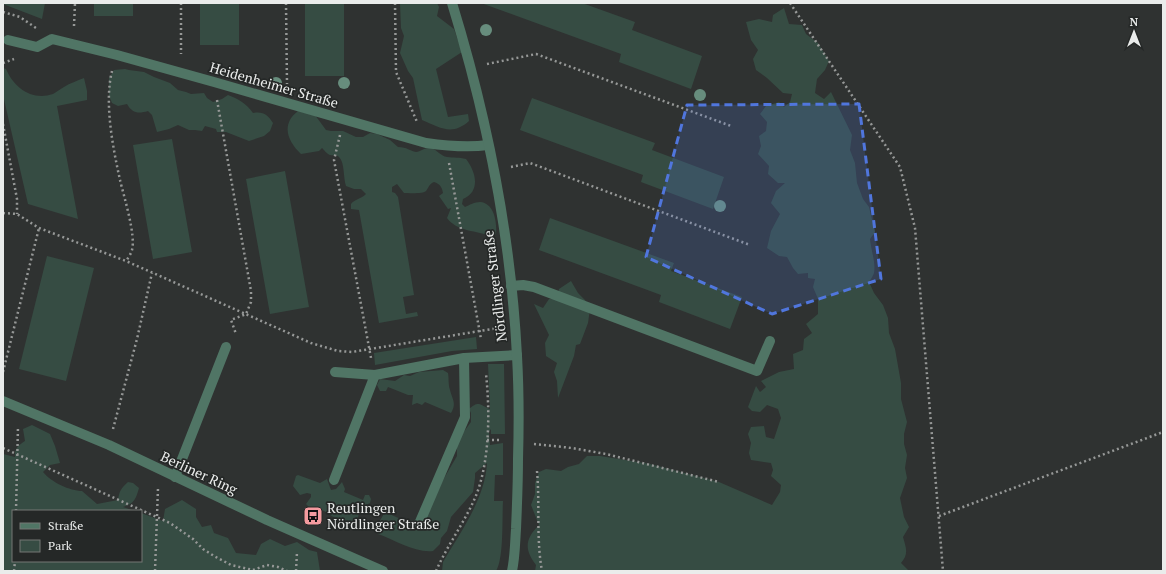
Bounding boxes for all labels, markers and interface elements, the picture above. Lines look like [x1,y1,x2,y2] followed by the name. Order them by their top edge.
[1114,12,1154,52] north arrow
[1130,15,1139,29] text: N
[208,57,341,112] street label: Heidenheimer Straße
[478,229,511,343] street label: Nördlinger Straße
[158,447,241,499] street label: Berliner Ring
[327,498,439,533] place label: Reutlingen Nördlinger Straße
[302,505,324,527] bus stop icon: Reutlingen Nördlinger Straße
[12,510,142,562] legend
[48,518,83,533] text: Straße
[48,538,73,553] text: Park

